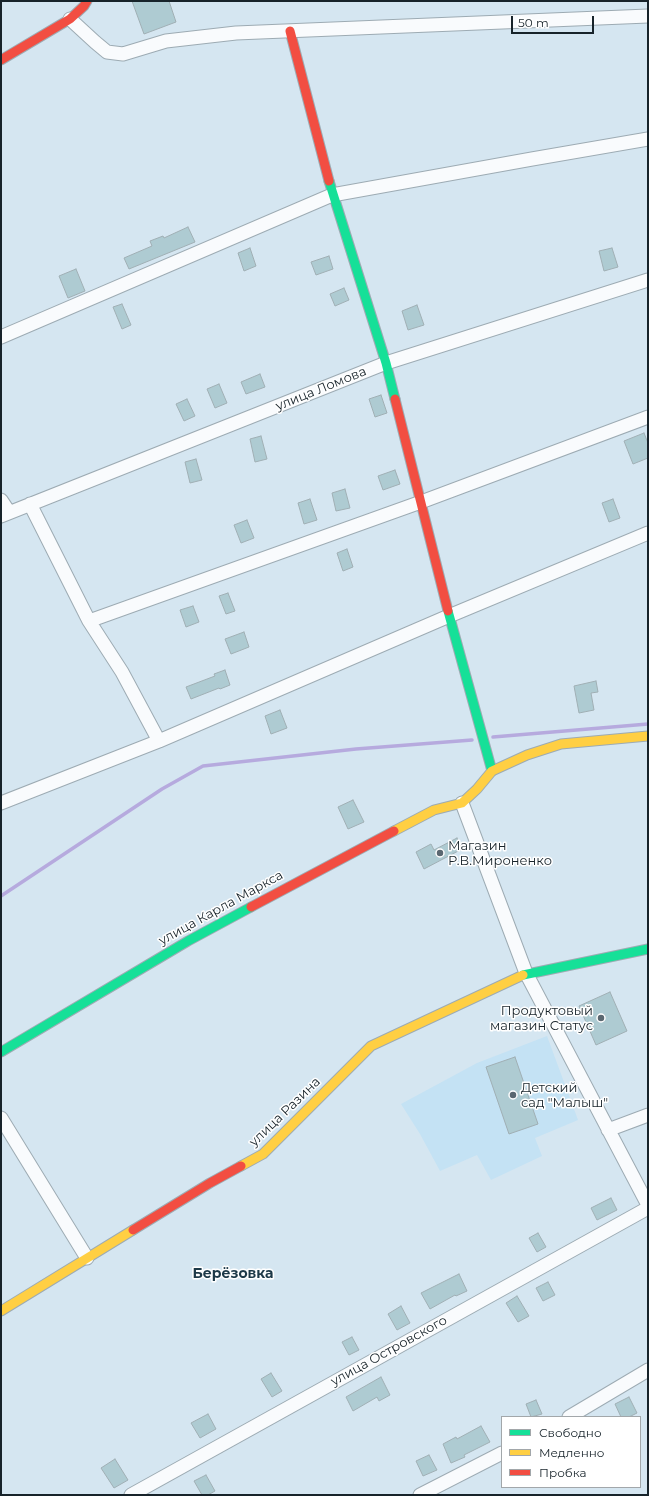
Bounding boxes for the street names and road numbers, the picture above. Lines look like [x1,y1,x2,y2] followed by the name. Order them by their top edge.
[273,364,369,414] street label: улица Ломова
[156,867,286,949] street label: улица Карла Маркса
[246,1074,324,1150] street label: улица Разина
[328,1313,450,1389] street label: улица Островского

